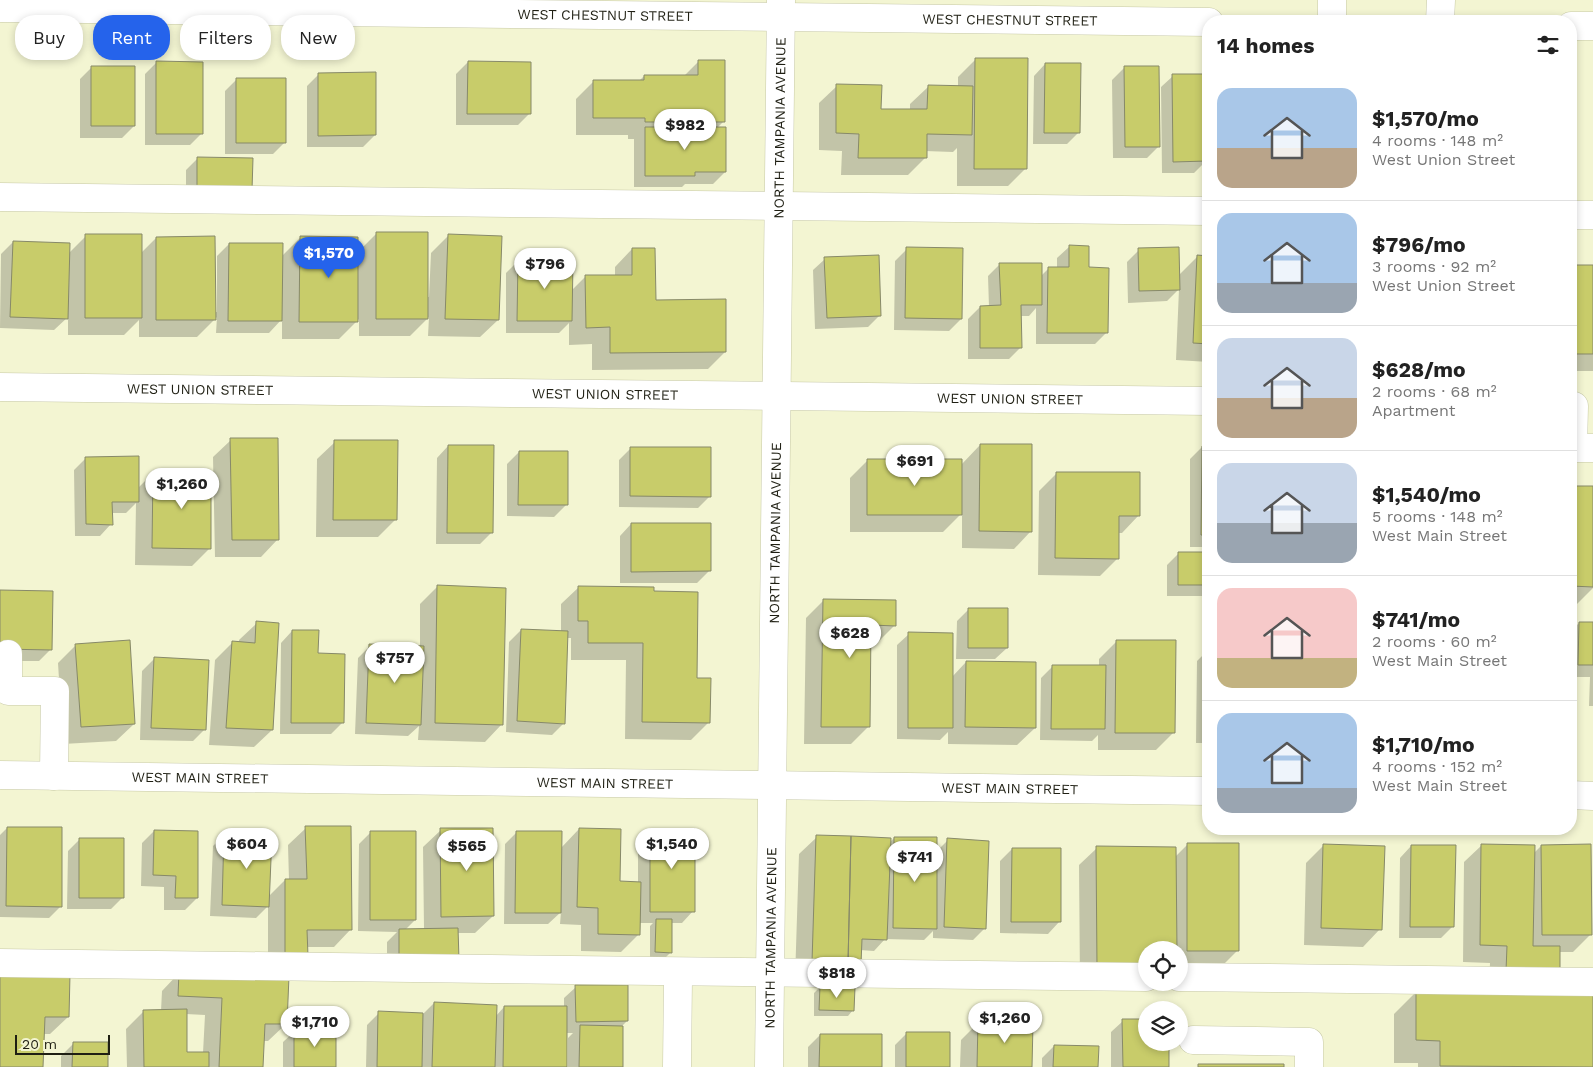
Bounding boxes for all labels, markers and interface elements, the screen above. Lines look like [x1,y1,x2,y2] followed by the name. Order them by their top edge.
[517,6,693,24] street label: WEST CHESTNUT STREET
[922,11,1098,29] street label: WEST CHESTNUT STREET
[15,15,83,60] chip: Buy
[93,15,170,60] chip: Rent
[180,15,271,60] chip: Filters
[281,15,355,60] chip: New
[1534,31,1562,59] icon: filters
[1217,33,1314,58] text: 14 homes
[771,37,789,219] street label: NORTH TAMPANIA AVENUE
[1372,106,1479,131] text: $1,570/mo
[655,108,715,151] pin: $982
[1257,108,1317,168] icon: home
[665,115,705,134] text: $982
[1372,131,1503,150] text: 4 rooms · 148 m²
[1372,150,1515,169] text: West Union Street
[1372,232,1466,257] text: $796/mo
[1257,233,1317,293] icon: home
[288,236,370,279] pin: $1,570
[304,243,354,262] text: $1,570
[515,248,575,290] pin: $796
[525,254,565,273] text: $796
[1372,257,1496,276] text: 3 rooms · 92 m²
[1372,276,1515,295] text: West Union Street
[1372,357,1466,382] text: $628/mo
[1257,358,1317,418] icon: home
[127,380,274,398] street label: WEST UNION STREET
[1372,382,1497,401] text: 2 rooms · 68 m²
[532,385,679,403] street label: WEST UNION STREET
[937,390,1084,408] street label: WEST UNION STREET
[1372,401,1455,420] text: Apartment
[766,442,784,624] street label: NORTH TAMPANIA AVENUE
[885,444,945,487] pin: $691
[897,451,933,470] text: $691
[141,468,223,510] pin: $1,260
[156,474,208,493] text: $1,260
[1372,482,1481,507] text: $1,540/mo
[1257,483,1317,543] icon: home
[1372,507,1503,526] text: 5 rooms · 148 m²
[1372,526,1507,545] text: West Main Street
[1372,607,1460,632] text: $741/mo
[1257,608,1317,668] icon: home
[820,616,880,659] pin: $628
[830,623,870,642] text: $628
[1372,632,1497,651] text: 2 rooms · 60 m²
[365,642,425,684] pin: $757
[376,648,414,667] text: $757
[1372,651,1507,670] text: West Main Street
[1372,732,1475,757] text: $1,710/mo
[1257,733,1317,793] icon: home
[1372,757,1502,776] text: 4 rooms · 152 m²
[131,769,269,787] street label: WEST MAIN STREET
[536,774,674,792] street label: WEST MAIN STREET
[1372,776,1507,795] text: West Main Street
[941,779,1079,797] street label: WEST MAIN STREET
[217,828,277,870] pin: $604
[631,828,713,870] pin: $1,540
[437,830,497,872] pin: $565
[227,834,267,853] text: $604
[646,834,698,853] text: $1,540
[448,836,486,855] text: $565
[885,840,945,883] pin: $741
[761,847,779,1029] street label: NORTH TAMPANIA AVENUE
[897,847,933,866] text: $741
[1138,941,1188,1051] map controls
[1138,941,1188,991] button: locate
[807,956,867,999] pin: $818
[818,963,856,982] text: $818
[1138,1001,1188,1051] button: layers
[964,1002,1046,1044] pin: $1,260
[274,1006,356,1048] pin: $1,710
[979,1008,1031,1027] text: $1,260
[292,1012,338,1031] text: $1,710
[15,1032,110,1055] scale bar
[22,1036,57,1052] text: 20 m

